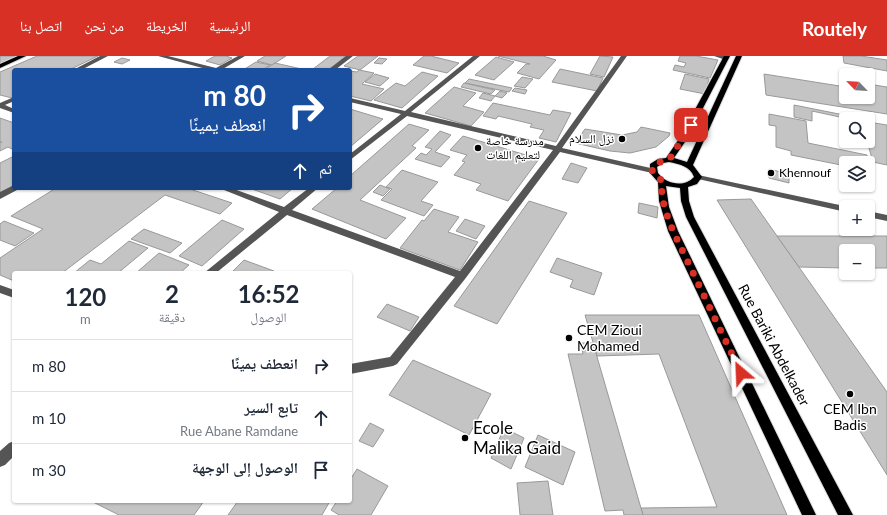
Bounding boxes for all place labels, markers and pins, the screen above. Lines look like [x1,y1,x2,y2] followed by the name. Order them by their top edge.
[674,108,708,142] pin
[569,131,614,147] place label: نزل السلام
[486,133,544,163] place label: مدرسة خاصة لتعليم اللغات
[617,134,627,144] marker: نزل السلام
[473,143,483,153] marker: مدرسة خاصة لتعليم اللغات
[779,165,832,180] place label: Khennouf
[766,168,776,178] marker: Khennouf
[577,321,642,354] place label: CEM Zioui Mohamed
[564,333,574,343] marker: CEM Zioui Mohamed
[845,389,855,399] marker: CEM Ibn Badis
[823,400,877,433] place label: CEM Ibn Badis
[473,417,561,458] place label: Ecole Malika Gaid
[460,433,470,443] marker: Ecole Malika Gaid

